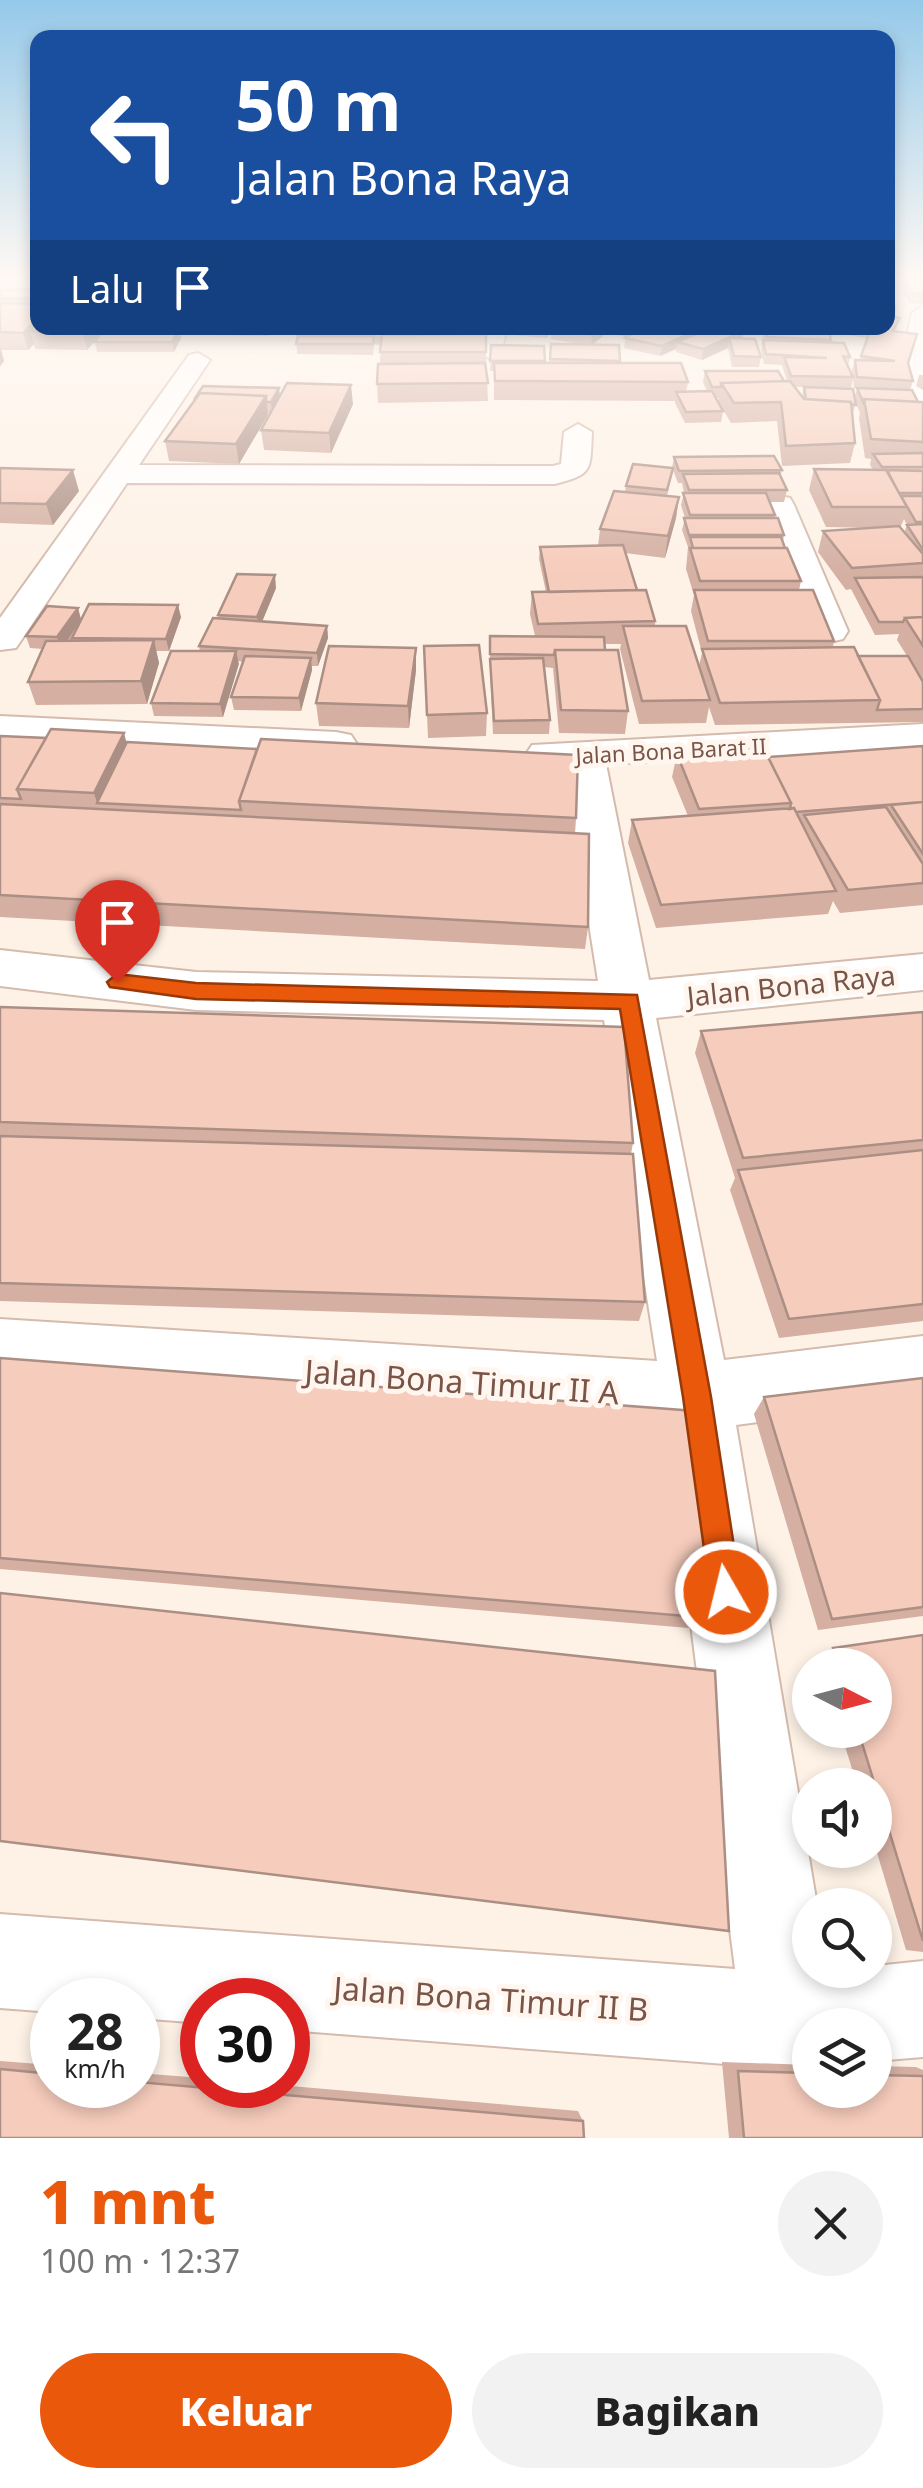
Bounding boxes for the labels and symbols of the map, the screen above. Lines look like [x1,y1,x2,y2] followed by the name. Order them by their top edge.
[573,730,767,770] street label: Jalan Bona Barat II
[75,880,160,983] pin
[682,955,897,1015] street label: Jalan Bona Raya
[300,1348,621,1413] street label: Jalan Bona Timur II A
[674,1540,778,1644] position arrow
[792,1648,892,1748] north arrow
[329,1965,650,2030] street label: Jalan Bona Timur II B
[180,1978,310,2108] speed limit sign: 30

